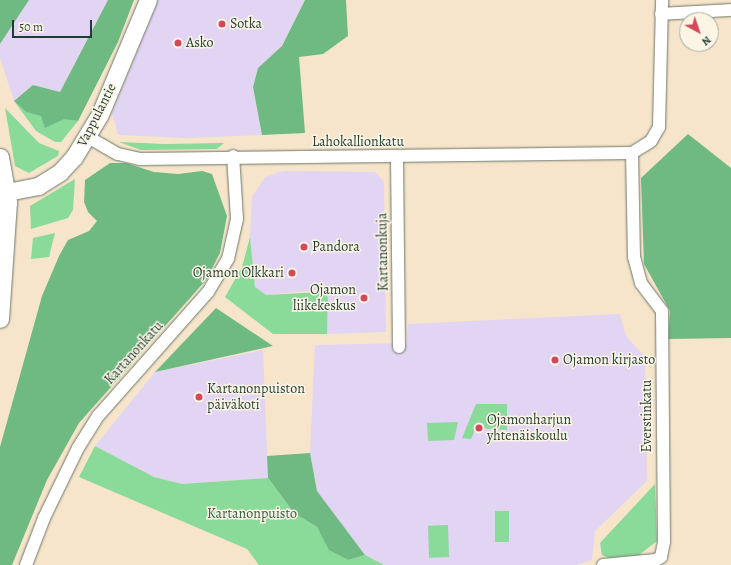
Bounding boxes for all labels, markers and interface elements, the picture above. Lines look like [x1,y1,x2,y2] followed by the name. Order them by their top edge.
[14,12,94,38] scale bar
[679,12,719,52] north arrow
[230,16,262,32] place label: Sotka
[19,19,43,35] text: 50 m
[217,19,227,29] marker: Sotka
[699,32,714,49] text: N
[186,35,213,51] place label: Asko
[173,38,183,48] marker: Asko
[74,81,120,149] street label: Vappulantie
[312,134,404,150] street label: Lahokallionkatu
[374,213,392,291] street label: Kartanonkuja
[312,239,360,255] place label: Pandora
[299,242,309,252] marker: Pandora
[193,265,284,281] place label: Ojamon Olkkari
[287,268,297,278] marker: Ojamon Olkkari
[293,282,356,314] place label: Ojamon liikekeskus
[359,293,369,303] marker: Ojamon liikekeskus
[101,318,167,388] street label: Kartanonkatu
[563,352,655,368] place label: Ojamon kirjasto
[550,355,560,365] marker: Ojamon kirjasto
[639,380,655,452] street label: Everstinkatu
[207,381,305,414] place label: Kartanonpuiston päiväkoti
[194,392,204,402] marker: Kartanonpuiston päiväkoti
[487,412,571,444] place label: Ojamonharjun yhtenäiskoulu
[474,423,484,433] marker: Ojamonharjun yhtenäiskoulu
[207,506,297,522] park label: Kartanonpuisto

